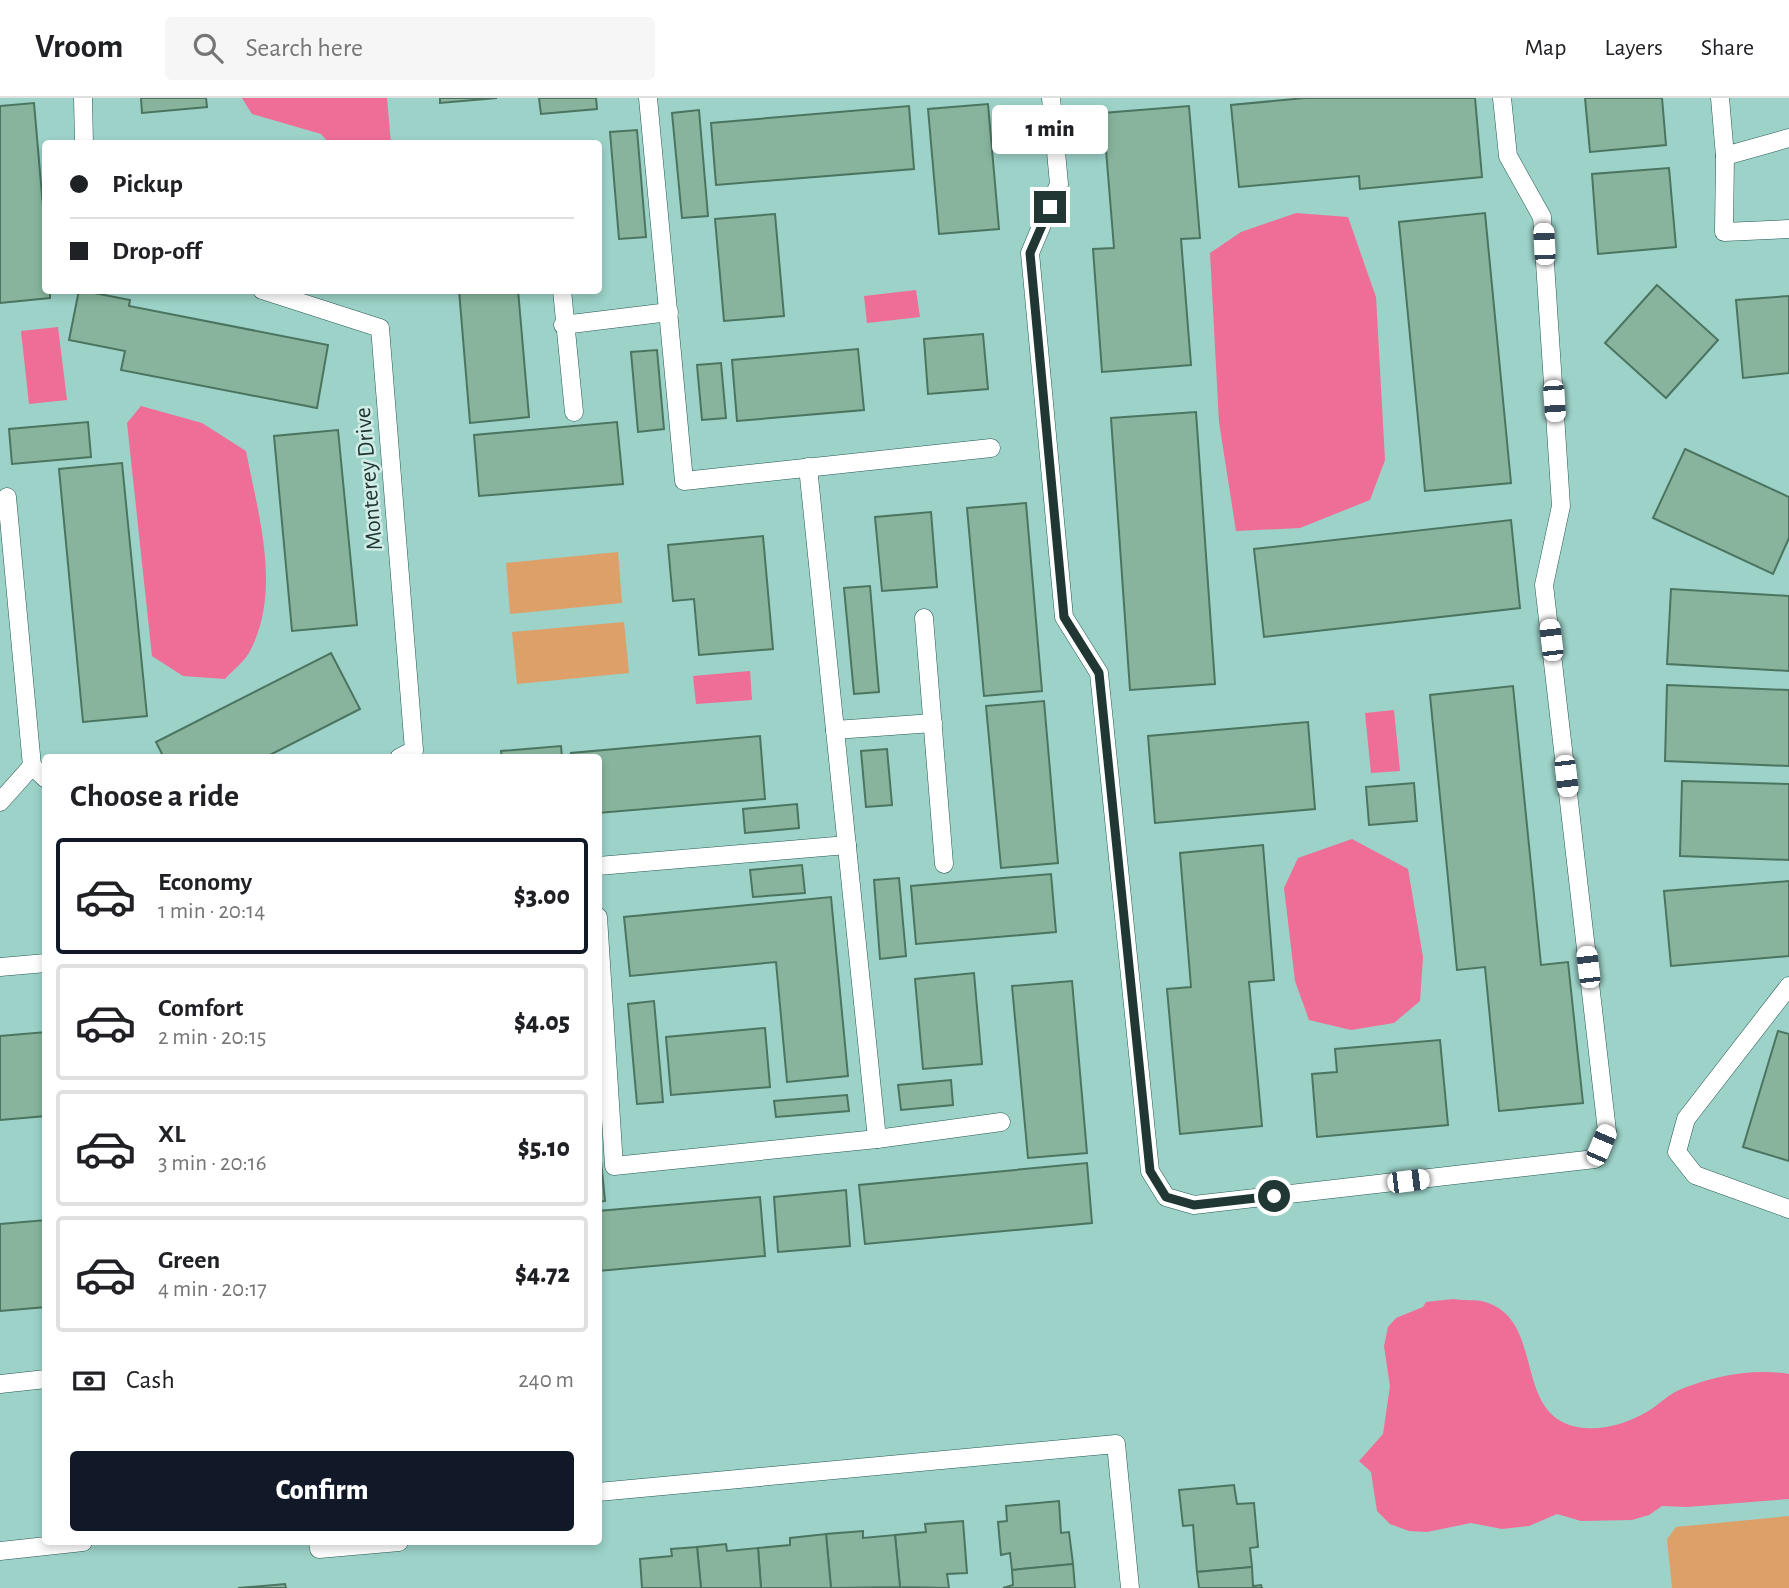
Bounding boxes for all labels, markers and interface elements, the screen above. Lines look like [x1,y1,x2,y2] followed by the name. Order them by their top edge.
[165,17,655,80] search box
[189,29,227,67] icon: search
[35,31,123,64] text: Vroom
[245,35,363,61] text: Search here
[1524,36,1566,60] text: Map
[1604,36,1663,60] text: Layers
[1701,36,1754,60] text: Share
[992,105,1108,154] callout: 1 min
[1026,118,1074,141] text: 1 min
[112,171,183,197] text: Pickup
[1034,191,1066,223] route end
[1533,222,1556,266] car
[112,238,201,264] text: Drop-off
[1543,379,1566,423] car
[351,406,387,552] street label: Monterey Drive
[1539,618,1564,662] car
[1554,754,1579,798] car
[70,780,239,812] text: Choose a ride
[74,865,137,928] icon: car
[158,869,252,895] text: Economy
[514,883,570,909] text: $3.00
[158,900,265,923] text: 1 min · 20:14
[1576,945,1601,989] car
[74,991,137,1054] icon: car
[158,995,243,1021] text: Comfort
[514,1009,570,1035] text: $4.05
[158,1026,266,1049] text: 2 min · 20:15
[74,1117,137,1180] icon: car
[158,1121,185,1147] text: XL
[1584,1122,1619,1168] car
[518,1135,570,1161] text: $5.10
[158,1152,267,1175] text: 3 min · 20:16
[1386,1168,1431,1194] car
[1258,1180,1290,1212] route start
[74,1243,137,1306] icon: car
[158,1247,220,1273] text: Green
[515,1261,570,1287] text: $4.72
[158,1278,267,1301] text: 4 min · 20:17
[70,1362,108,1400] icon: cash
[126,1367,175,1393] text: Cash
[518,1369,574,1392] text: 240 m
[70,1451,574,1531] button: Confirm

